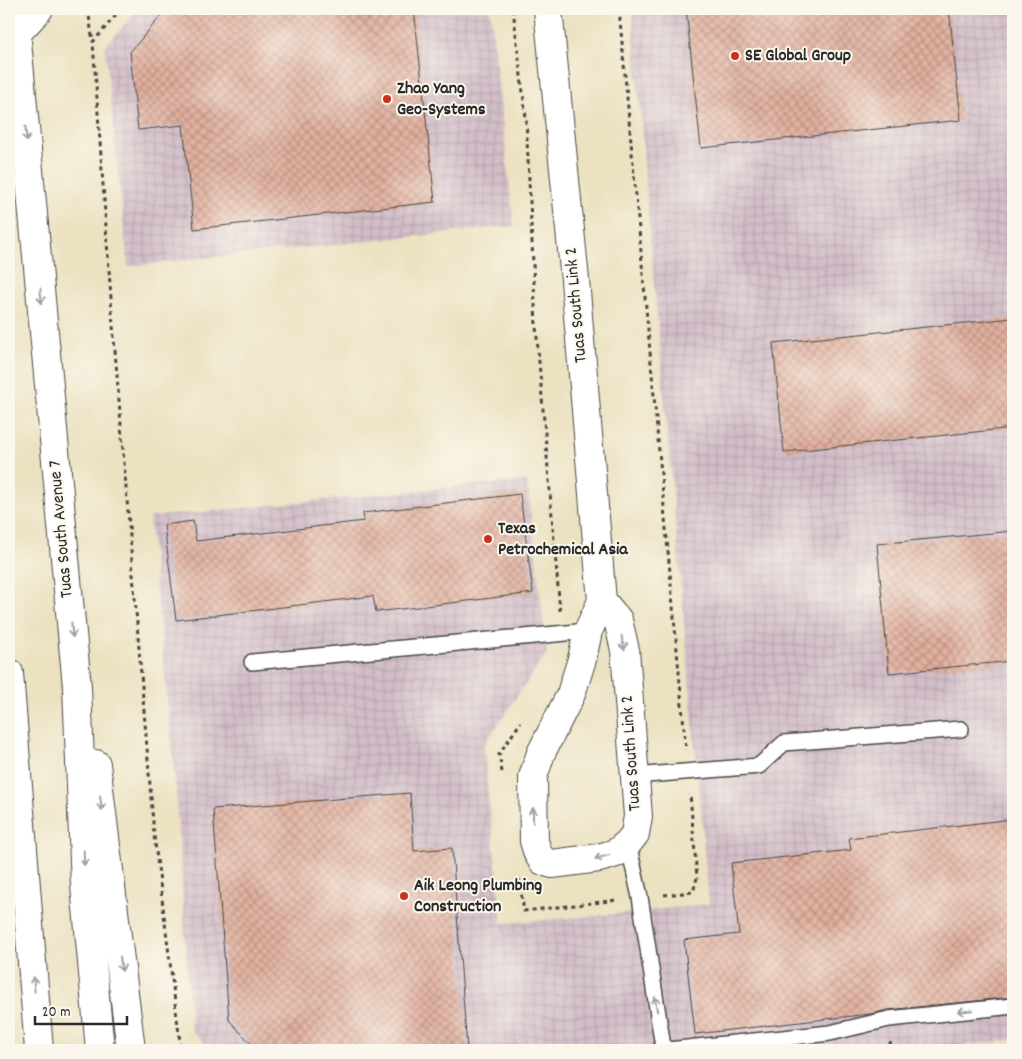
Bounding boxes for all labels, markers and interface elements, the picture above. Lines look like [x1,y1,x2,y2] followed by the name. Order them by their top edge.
[745,44,851,69] place label: SE Global Group
[729,50,741,62] marker: SE Global Group
[397,77,486,123] place label: Zhao Yang Geo-Systems
[381,93,393,105] marker: Zhao Yang Geo-Systems
[21,126,30,142] one-way arrow
[559,246,595,364] street label: Tuas South Link 2
[36,288,46,304] one-way arrow
[44,459,80,599] street label: Tuas South Avenue 7
[498,517,628,563] place label: Texas Petrochemical Asia
[482,533,494,545] marker: Texas Petrochemical Asia
[67,622,76,638] one-way arrow
[619,635,628,651] one-way arrow
[615,694,649,812] street label: Tuas South Link 2
[96,795,106,811] one-way arrow
[529,807,538,823] one-way arrow
[79,850,88,866] one-way arrow
[595,853,611,862] one-way arrow
[414,874,542,920] place label: Aik Leong Plumbing Construction
[398,890,410,902] marker: Aik Leong Plumbing Construction
[116,956,126,972] one-way arrow
[29,976,38,992] one-way arrow
[35,994,128,1026] scale bar
[651,996,661,1012] one-way arrow
[42,1002,70,1024] text: 20 m
[957,1006,973,1016] one-way arrow

